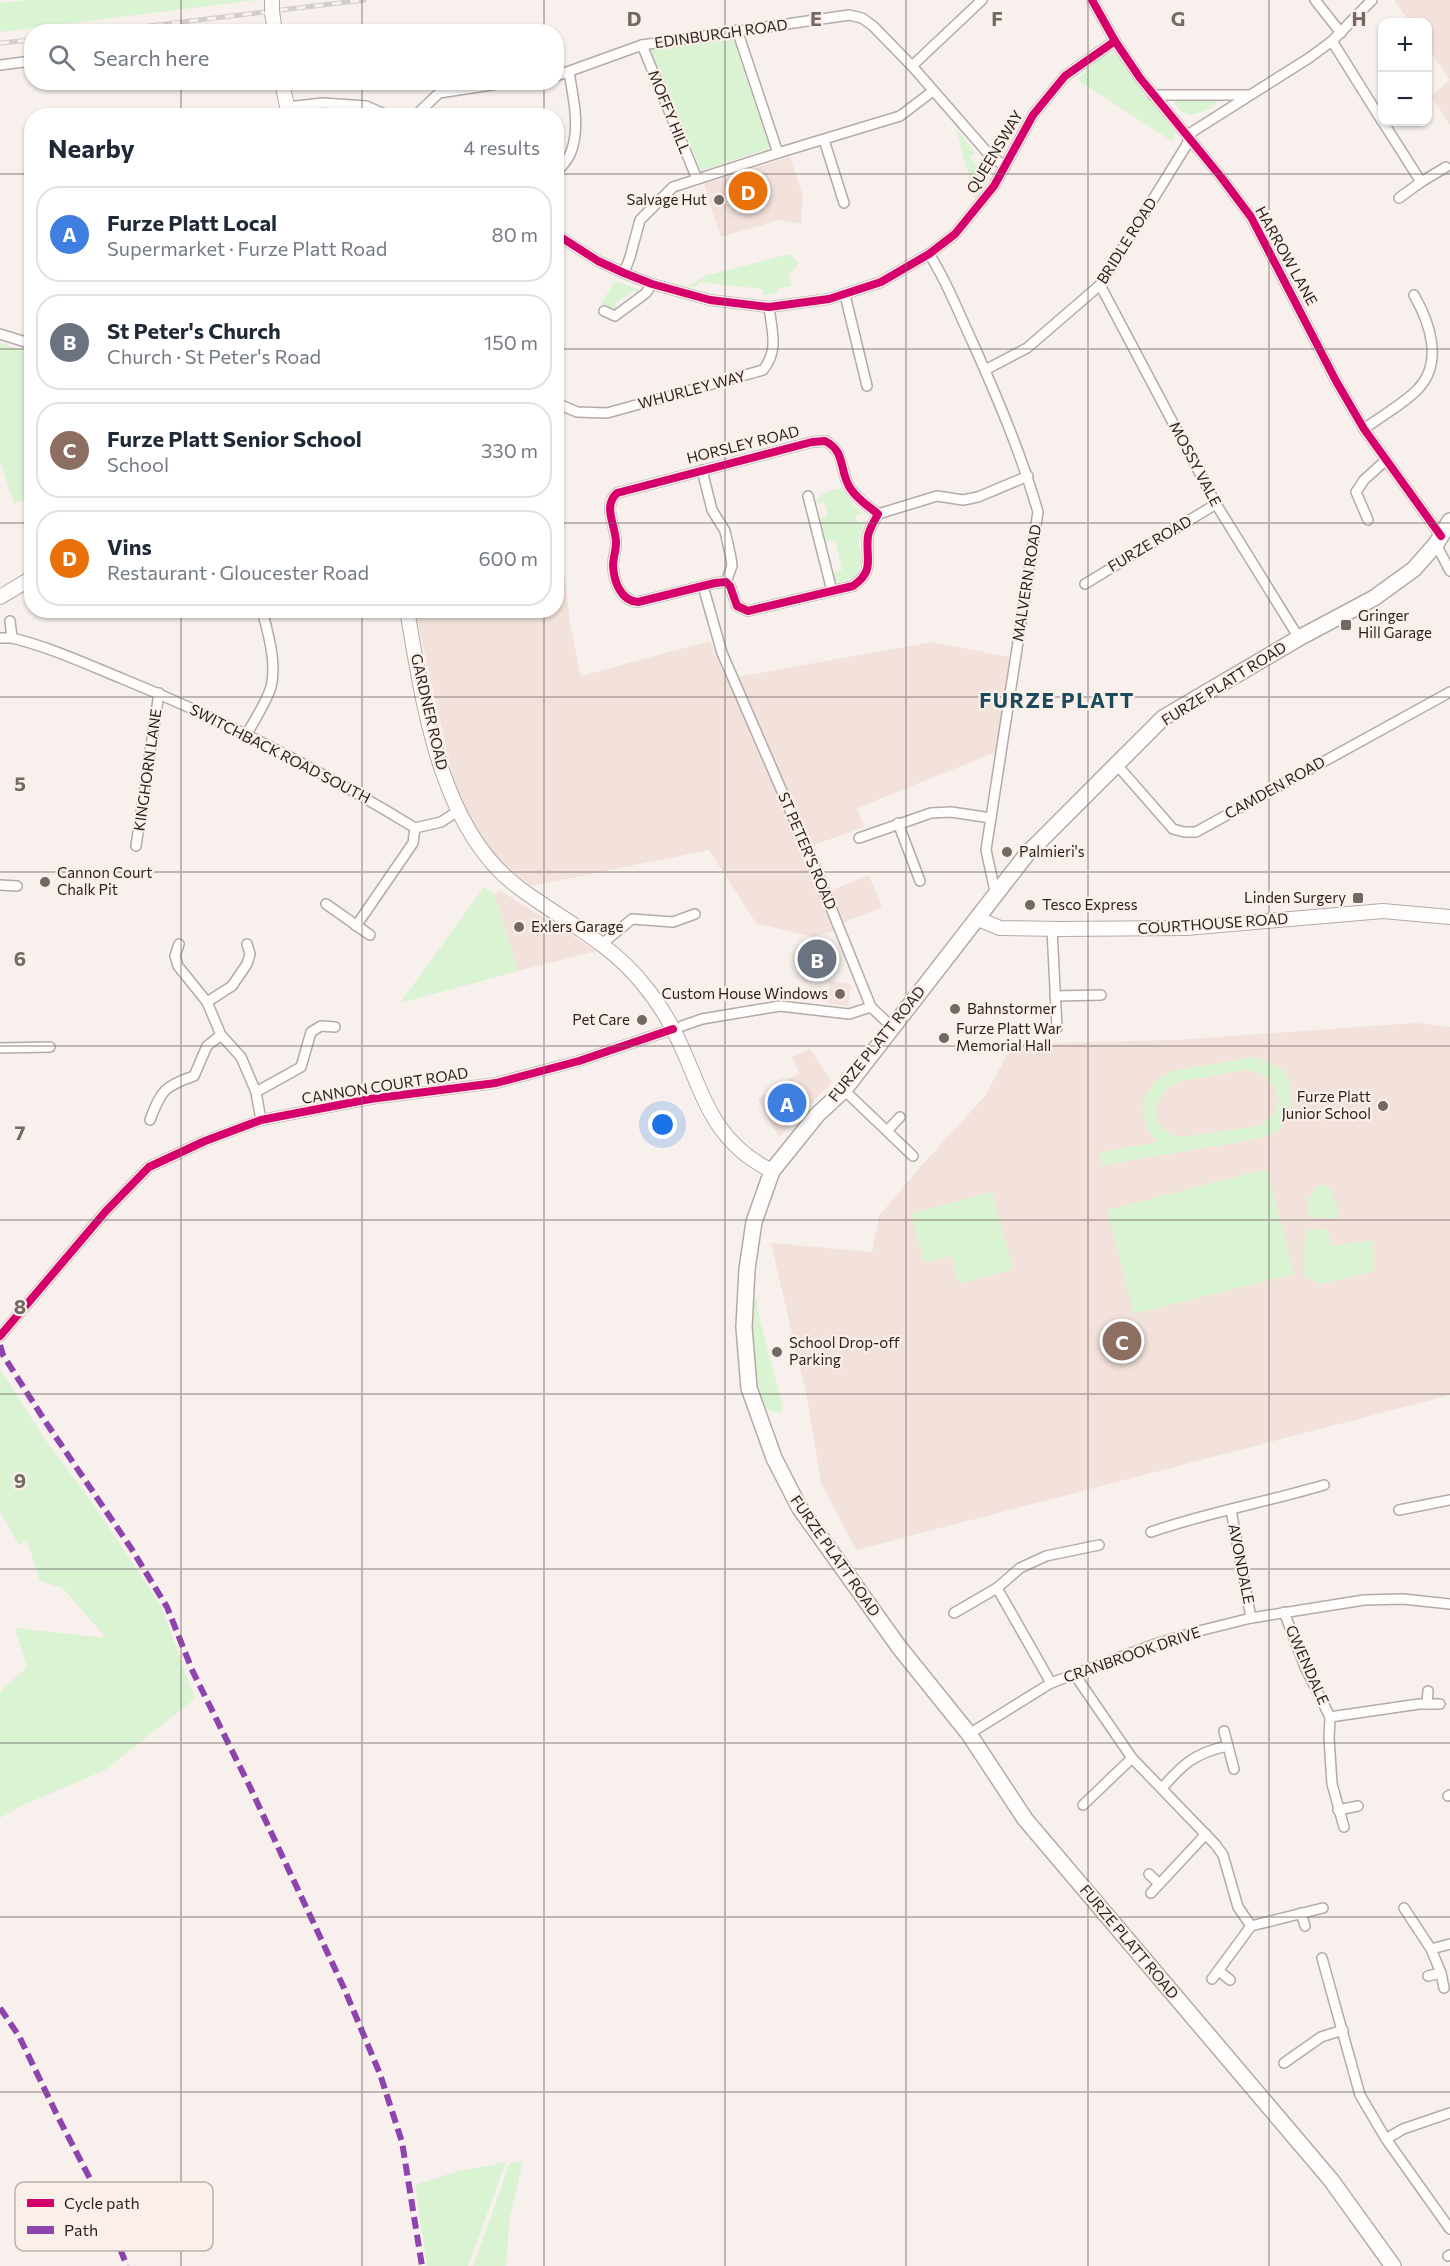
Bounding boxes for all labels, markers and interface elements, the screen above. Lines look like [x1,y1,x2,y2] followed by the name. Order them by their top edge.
[627,6,641,30] text: D
[810,6,822,30] text: E
[991,6,1003,30] text: F
[1171,6,1185,30] text: G
[1352,6,1367,30] text: H
[653,15,788,51] street label: EDINBURGH ROAD
[1378,18,1432,126] map controls
[1378,18,1432,72] button: +
[24,24,564,90] search box
[45,41,78,74] icon: search
[93,44,209,71] text: Search here
[645,67,695,157] street label: MOFFY HILL
[1378,72,1432,126] button: −
[962,106,1026,196] street label: QUEENSWAY
[48,132,135,163] text: Nearby
[463,135,540,159] text: 4 results
[728,168,768,213] pin: D
[627,190,707,208] place label: Salvage Hut
[712,193,726,207] marker: Salvage Hut
[1092,194,1160,287] street label: BRIDLE ROAD
[1252,203,1322,308] street label: HARROW LANE
[107,209,277,236] text: Furze Platt Local
[62,222,77,246] text: A
[492,222,538,246] text: 80 m
[107,236,387,260] text: Supermarket · Furze Platt Road
[107,317,281,344] text: St Peter's Church
[63,330,76,354] text: B
[484,330,538,354] text: 150 m
[107,344,321,368] text: Church · St Peter's Road
[636,366,748,412] street label: WHURLEY WAY
[1166,418,1226,509] street label: MOSSY VALE
[685,421,801,467] street label: HORSLEY ROAD
[107,425,362,452] text: Furze Platt Senior School
[63,438,76,462] text: C
[481,438,538,462] text: 330 m
[107,452,169,476] text: School
[1104,511,1195,575] street label: FURZE ROAD
[1008,523,1044,643] street label: MALVERN ROAD
[107,533,152,560] text: Vins
[62,546,77,570] text: D
[478,546,538,570] text: 600 m
[107,560,369,584] text: Restaurant · Gloucester Road
[1358,606,1432,641] place label: Gringer Hill Garage
[1339,618,1353,632] marker: Gringer Hill Garage
[1158,637,1289,729] street label: FURZE PLATT ROAD
[408,652,452,772] street label: GARDNER ROAD
[979,687,1135,712] district label: FURZE PLATT
[187,700,374,807] street label: SWITCHBACK ROAD SOUTH
[130,707,165,832] street label: KINGHORN LANE
[1221,752,1328,822] street label: CAMDEN ROAD
[14,771,26,795] text: 5
[775,789,841,912] street label: ST PETER'S ROAD
[1019,842,1085,860] place label: Palmieri's
[1000,845,1014,859] marker: Palmieri's
[57,863,153,898] place label: Cannon Court Chalk Pit
[38,875,52,889] marker: Cannon Court Chalk Pit
[1244,888,1346,906] place label: Linden Surgery
[1351,891,1365,905] marker: Linden Surgery
[1042,895,1138,913] place label: Tesco Express
[1023,898,1037,912] marker: Tesco Express
[1137,909,1289,937] street label: COURTHOUSE ROAD
[531,917,624,935] place label: Exlers Garage
[512,920,526,934] marker: Exlers Garage
[798,936,836,982] pin: B
[14,946,26,970] text: 6
[824,982,928,1105] street label: FURZE PLATT ROAD
[662,984,828,1002] place label: Custom House Windows
[833,987,847,1001] marker: Custom House Windows
[967,999,1057,1017] place label: Bahnstormer
[948,1002,962,1016] marker: Bahnstormer
[572,1010,630,1028] place label: Pet Care
[635,1013,649,1027] marker: Pet Care
[956,1019,1062,1054] place label: Furze Platt War Memorial Hall
[937,1031,951,1045] marker: Furze Platt War Memorial Hall
[300,1063,469,1107] street label: CANNON COURT ROAD
[768,1080,806,1126] pin: A
[1281,1087,1371,1122] place label: Furze Platt Junior School
[1376,1099,1390,1113] marker: Furze Platt Junior School
[648,1110,677,1139] your location
[15,1120,26,1144] text: 7
[14,1294,26,1318] text: 8
[1102,1318,1142,1364] pin: C
[789,1333,900,1368] place label: School Drop-off Parking
[770,1345,784,1359] marker: School Drop-off Parking
[14,1468,26,1492] text: 9
[787,1491,884,1619] street label: FURZE PLATT ROAD
[1225,1522,1259,1605] street label: AVONDALE
[1061,1622,1203,1686] street label: CRANBROOK DRIVE
[1282,1622,1333,1707] street label: GWENDALE
[1077,1881,1183,2002] street label: FURZE PLATT ROAD
[15,2182,213,2251] legend
[64,2193,140,2212] text: Cycle path
[64,2220,98,2239] text: Path

